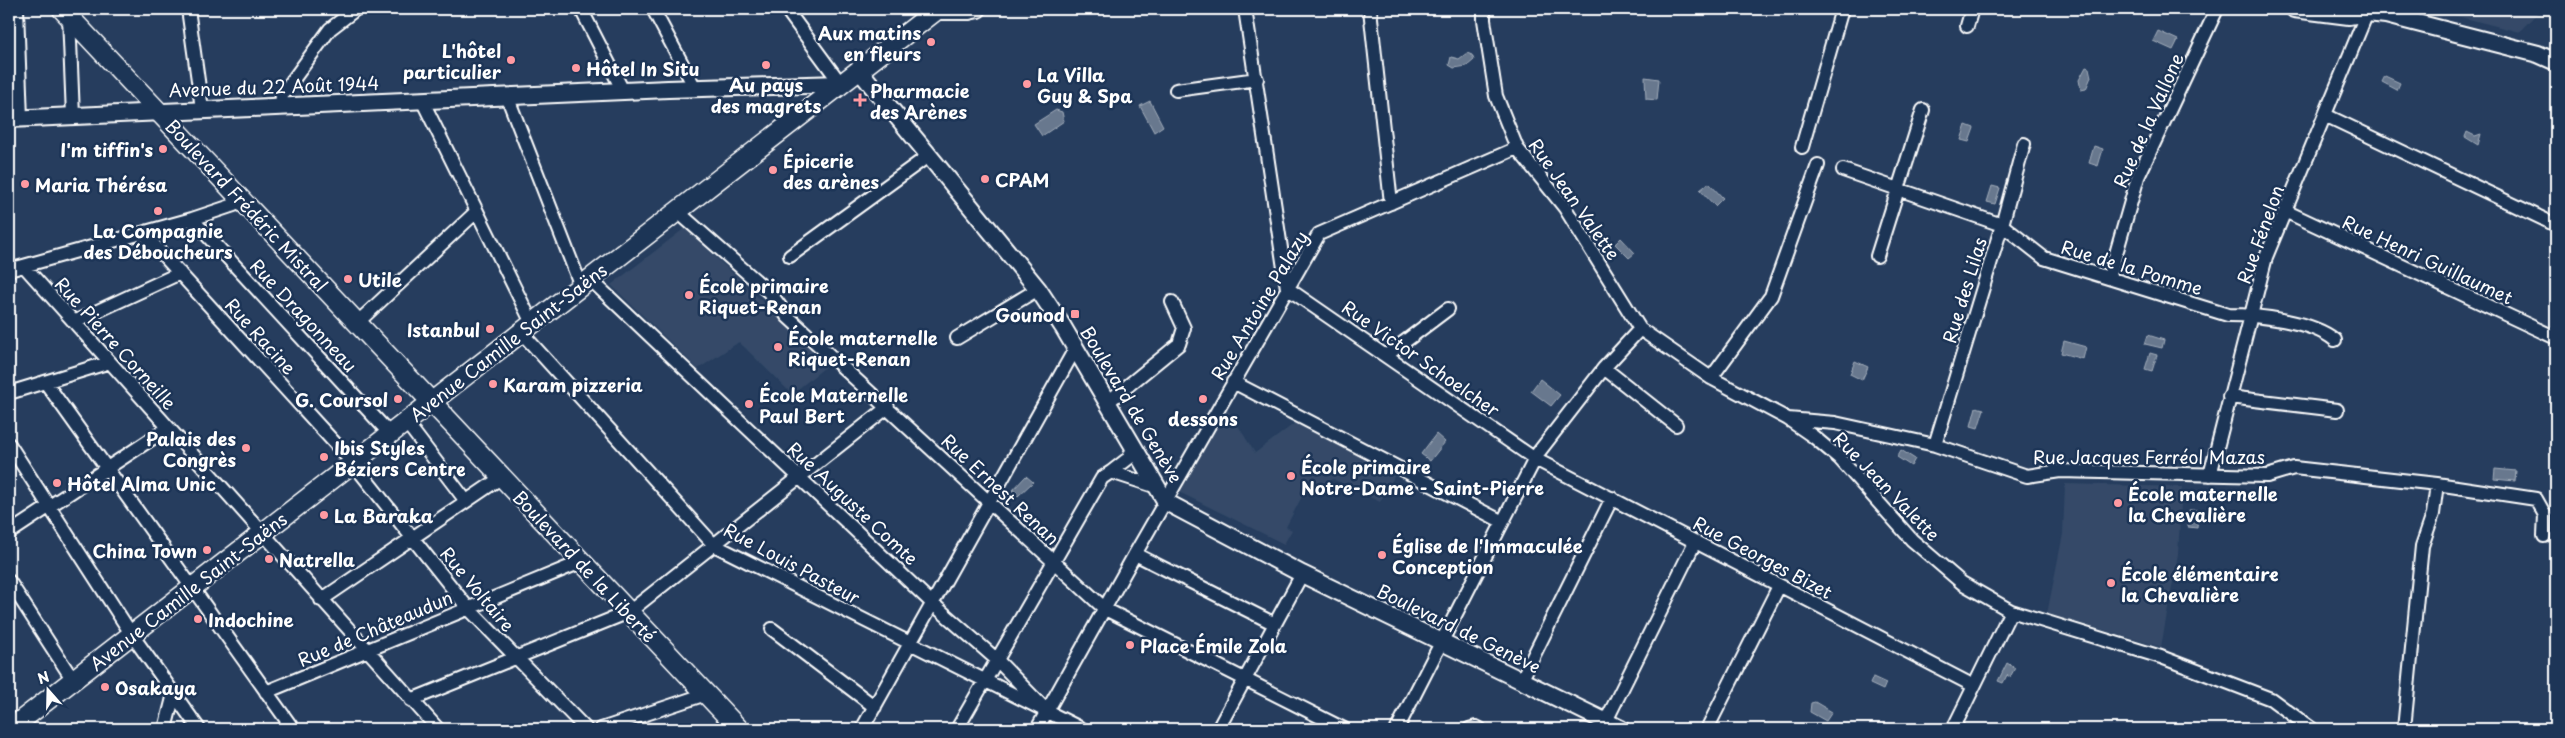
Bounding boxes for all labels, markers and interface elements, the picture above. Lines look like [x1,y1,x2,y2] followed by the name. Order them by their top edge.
[818,19,921,67] place label: Aux matins en fleurs
[925,36,937,48] marker: Aux matins en fleurs
[403,37,502,85] place label: L'hôtel particulier
[2106,48,2190,192] street label: Rue de la Vallone
[505,54,517,66] marker: L'hôtel particulier
[586,55,699,82] place label: Hôtel In Situ
[760,59,772,71] marker: Au pays des magrets
[1037,61,1133,109] place label: La Villa Guy & Spa
[570,62,582,74] marker: Hôtel In Situ
[168,69,380,103] street label: Avenue du 22 Août 1944
[711,71,821,119] place label: Au pays des magrets
[870,77,970,125] place label: Pharmacie des Arènes
[1021,78,1033,90] marker: La Villa Guy & Spa
[854,94,866,106] marker: Pharmacie des Arènes
[160,113,334,297] street label: Boulevard Frédéric Mistral
[1523,133,1627,265] street label: Rue Jean Valette
[60,136,153,163] place label: I'm tiffin's
[157,143,169,155] marker: I'm tiffin's
[783,147,879,195] place label: Épicerie des arènes
[767,164,779,176] marker: Épicerie des arènes
[995,166,1049,193] place label: CPAM
[35,171,167,198] place label: Maria Thérésa
[979,173,991,185] marker: CPAM
[19,178,31,190] marker: Maria Thérésa
[2230,181,2290,287] street label: Rue Fénelon
[152,205,164,217] marker: La Compagnie des Déboucheurs
[2338,208,2518,311] street label: Rue Henri Guillaumet
[83,217,233,265] place label: La Compagnie des Déboucheurs
[1204,225,1314,385] street label: Rue Antoine Palazy
[2058,233,2206,301] street label: Rue de la Pomme
[1935,234,1993,346] street label: Rue des Lilas
[244,252,364,378] street label: Rue Dragonneau
[404,256,612,428] street label: Avenue Camille Saint-Saëns
[358,266,402,293] place label: Utile
[49,271,183,415] street label: Rue Pierre Corneille
[699,272,829,320] place label: École primaire Riquet-Renan
[342,273,354,285] marker: Utile
[683,289,695,301] marker: École primaire Riquet-Renan
[219,292,303,380] street label: Rue Racine
[1337,293,1506,423] street label: Rue Victor Schoelcher
[995,301,1065,328] place label: Gounod
[1069,308,1081,320] marker: Gounod
[407,316,480,343] place label: Istanbul
[1074,320,1190,488] street label: Boulevard de Genève
[484,323,496,335] marker: Istanbul
[788,324,938,372] place label: École maternelle Riquet-Renan
[772,341,784,353] marker: École maternelle Riquet-Renan
[503,371,643,398] place label: Karam pizzeria
[487,378,499,390] marker: Karam pizzeria
[759,381,908,429] place label: École Maternelle Paul Bert
[295,386,388,413] place label: G. Coursol
[392,393,404,405] marker: G. Coursol
[1197,393,1209,405] marker: dessons
[743,398,755,410] marker: École Maternelle Paul Bert
[1168,405,1238,432] place label: dessons
[146,425,236,473] place label: Palais des Congrès
[1828,425,1946,547] street label: Rue Jean Valette
[936,427,1066,551] street label: Rue Ernest Renan
[334,434,466,482] place label: Ibis Styles Béziers Centre
[782,435,924,571] street label: Rue Auguste Comte
[240,442,252,454] marker: Palais des Congrès
[2033,443,2265,470] street label: Rue Jacques Ferréol Mazas
[318,451,330,463] marker: Ibis Styles Béziers Centre
[1301,453,1544,501] place label: École primaire Notre-Dame - Saint-Pierre
[67,470,216,497] place label: Hôtel Alma Unic
[1285,470,1297,482] marker: École primaire Notre-Dame - Saint-Pierre
[51,477,63,489] marker: Hôtel Alma Unic
[2128,480,2278,528] place label: École maternelle la Chevalière
[507,484,663,648] street label: Boulevard de la Liberté
[2112,497,2124,509] marker: École maternelle la Chevalière
[334,502,434,529] place label: La Baraka
[84,505,292,677] street label: Avenue Camille Saint-Saëns
[318,509,330,521] marker: La Baraka
[1689,509,1837,605] street label: Rue Georges Bizet
[719,516,865,610] street label: Rue Louis Pasteur
[1392,532,1583,580] place label: Église de l'Immaculée Conception
[93,537,197,564] place label: China Town
[434,541,522,638] street label: Rue Voltaire
[201,544,213,556] marker: China Town
[279,546,355,573] place label: Natrella
[1376,549,1388,561] marker: Église de l'Immaculée Conception
[263,553,275,565] marker: Natrella
[2121,560,2279,608] place label: École élémentaire la Chevalière
[1373,577,1545,679] street label: Boulevard de Genève
[2105,577,2117,589] marker: École élémentaire la Chevalière
[293,583,457,673] street label: Rue de Châteaudun
[208,606,294,633] place label: Indochine
[192,613,204,625] marker: Indochine
[1140,632,1287,659] place label: Place Émile Zola
[1124,639,1136,651] marker: Place Émile Zola
[22,666,72,716] north arrow
[35,666,52,689] text: N
[115,674,197,701] place label: Osakaya
[99,681,111,693] marker: Osakaya

